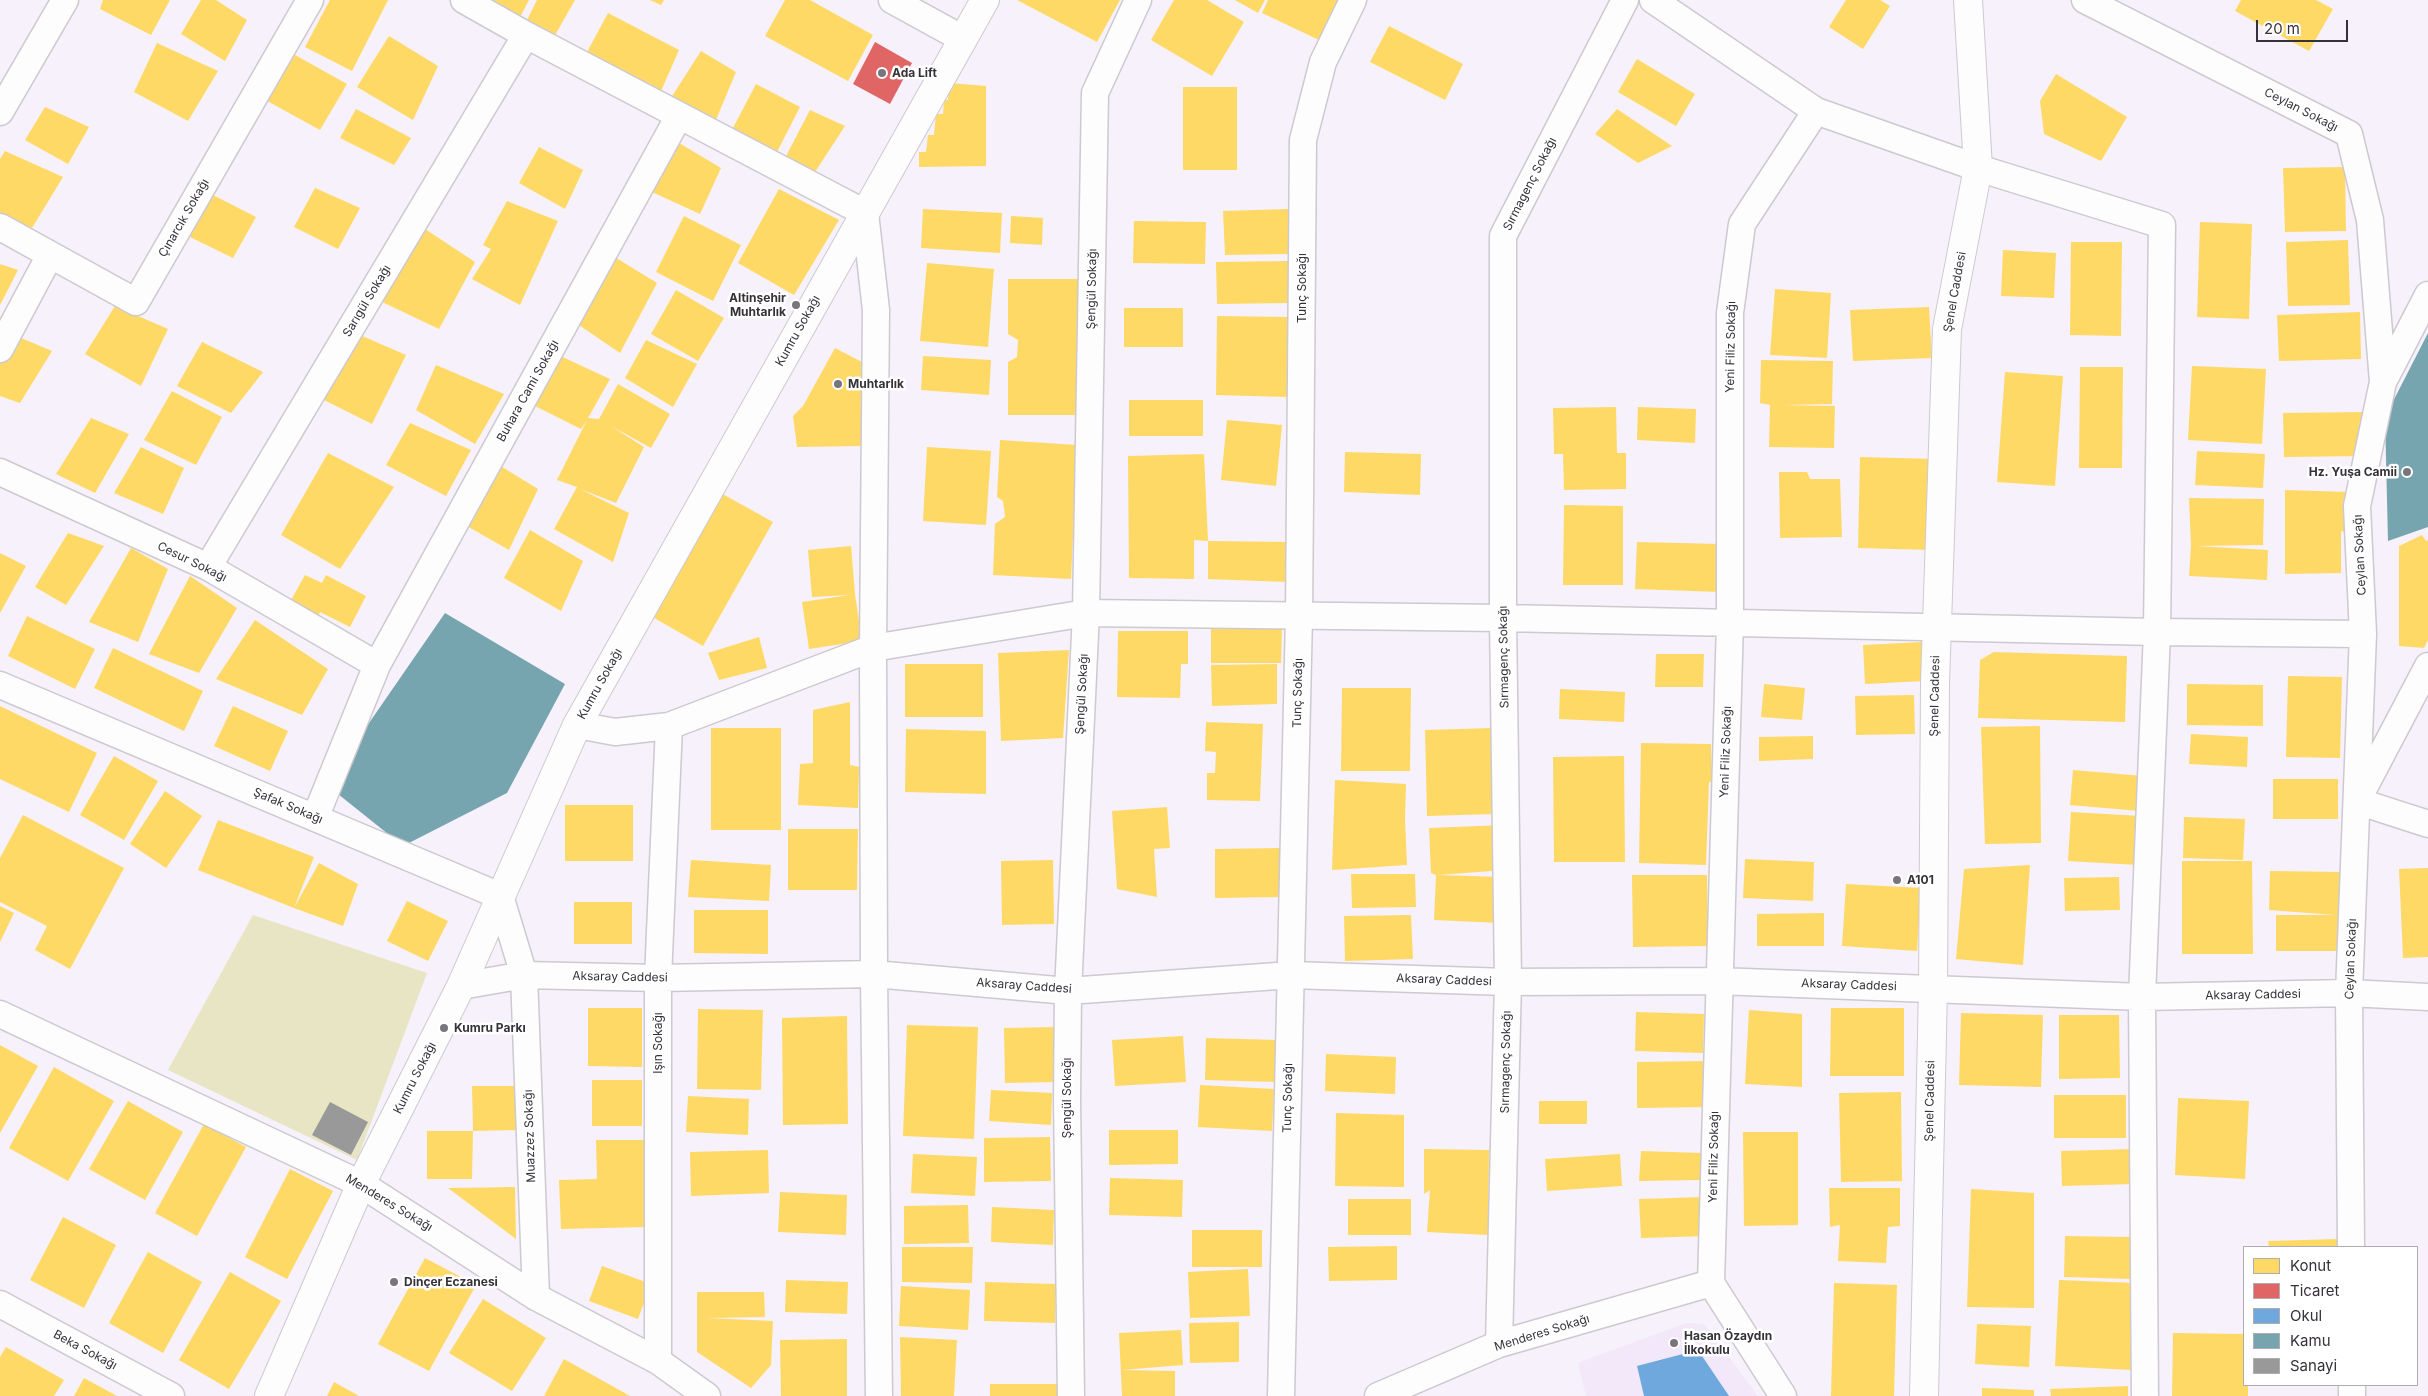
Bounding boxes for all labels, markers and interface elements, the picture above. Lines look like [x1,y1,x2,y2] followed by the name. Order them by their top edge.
[2258,10,2350,42] scale bar
[2264,19,2300,38] text: 20 m
[892,66,937,80] place label: Ada Lift
[876,67,888,79] marker: Ada Lift
[2262,85,2340,135] street label: Ceylan Sokağı
[1500,135,1560,233] street label: Sırmagenç Sokağı
[156,176,212,260] street label: Çınarcık Sokağı
[1084,248,1100,330] street label: Şengül Sokağı
[1941,251,1969,333] street label: Şenel Caddesi
[1295,253,1309,323] street label: Tunç Sokağı
[340,262,394,340] street label: Sarıgül Sokağı
[729,291,786,319] place label: Altinşehir Muhtarlık
[773,293,823,369] street label: Kumru Sokağı
[790,299,802,311] marker: Altinşehir Muhtarlık
[1723,301,1739,393] street label: Yeni Filiz Sokağı
[494,338,562,444] street label: Buhara Cami Sokağı
[848,377,904,391] place label: Muhtarlık
[832,378,844,390] marker: Muhtarlık
[2309,465,2397,479] place label: Hz. Yuşa Camii
[2401,466,2413,478] marker: Hz. Yuşa Camii
[2351,514,2369,596] street label: Ceylan Sokağı
[155,539,229,585] street label: Cesur Sokağı
[1496,606,1512,708] street label: Sırmagenç Sokağı
[575,646,625,722] street label: Kumru Sokağı
[1073,653,1091,735] street label: Şengül Sokağı
[1927,655,1943,737] street label: Şenel Caddesi
[1290,658,1306,728] street label: Tunç Sokağı
[1717,706,1735,798] street label: Yeni Filiz Sokağı
[251,785,325,827] street label: Şafak Sokağı
[1907,873,1934,887] place label: A101
[1891,874,1903,886] marker: A101
[2342,918,2360,1000] street label: Ceylan Sokağı
[572,969,668,985] street label: Aksaray Caddesi
[1396,971,1492,989] street label: Aksaray Caddesi
[976,975,1072,997] street label: Aksaray Caddesi
[1801,976,1897,994] street label: Aksaray Caddesi
[2205,987,2301,1003] street label: Aksaray Caddesi
[1498,1011,1514,1113] street label: Sırmagenç Sokağı
[651,1012,665,1074] street label: Işın Sokağı
[454,1021,526,1035] place label: Kumru Parkı
[438,1022,450,1034] marker: Kumru Parkı
[391,1040,439,1116] street label: Kumru Sokağı
[1060,1057,1074,1139] street label: Şengül Sokağı
[1922,1060,1938,1142] street label: Şenel Caddesi
[1280,1063,1296,1133] street label: Tunç Sokağı
[521,1089,539,1183] street label: Muazzez Sokağı
[1706,1111,1722,1203] street label: Yeni Filiz Sokağı
[343,1171,435,1235] street label: Menderes Sokağı
[2243,1246,2418,1386] legend
[2290,1256,2331,1275] text: Konut
[404,1275,498,1289] place label: Dinçer Eczanesi
[388,1276,400,1288] marker: Dinçer Eczanesi
[2290,1281,2340,1300] text: Ticaret
[2290,1306,2322,1325] text: Okul
[1493,1312,1591,1354] street label: Menderes Sokağı
[51,1327,119,1373] street label: Beka Sokağı
[1684,1329,1772,1357] place label: Hasan Özaydın İlkokulu
[2290,1331,2331,1350] text: Kamu
[1668,1337,1680,1349] marker: Hasan Özaydın İlkokulu
[2290,1356,2337,1375] text: Sanayi

